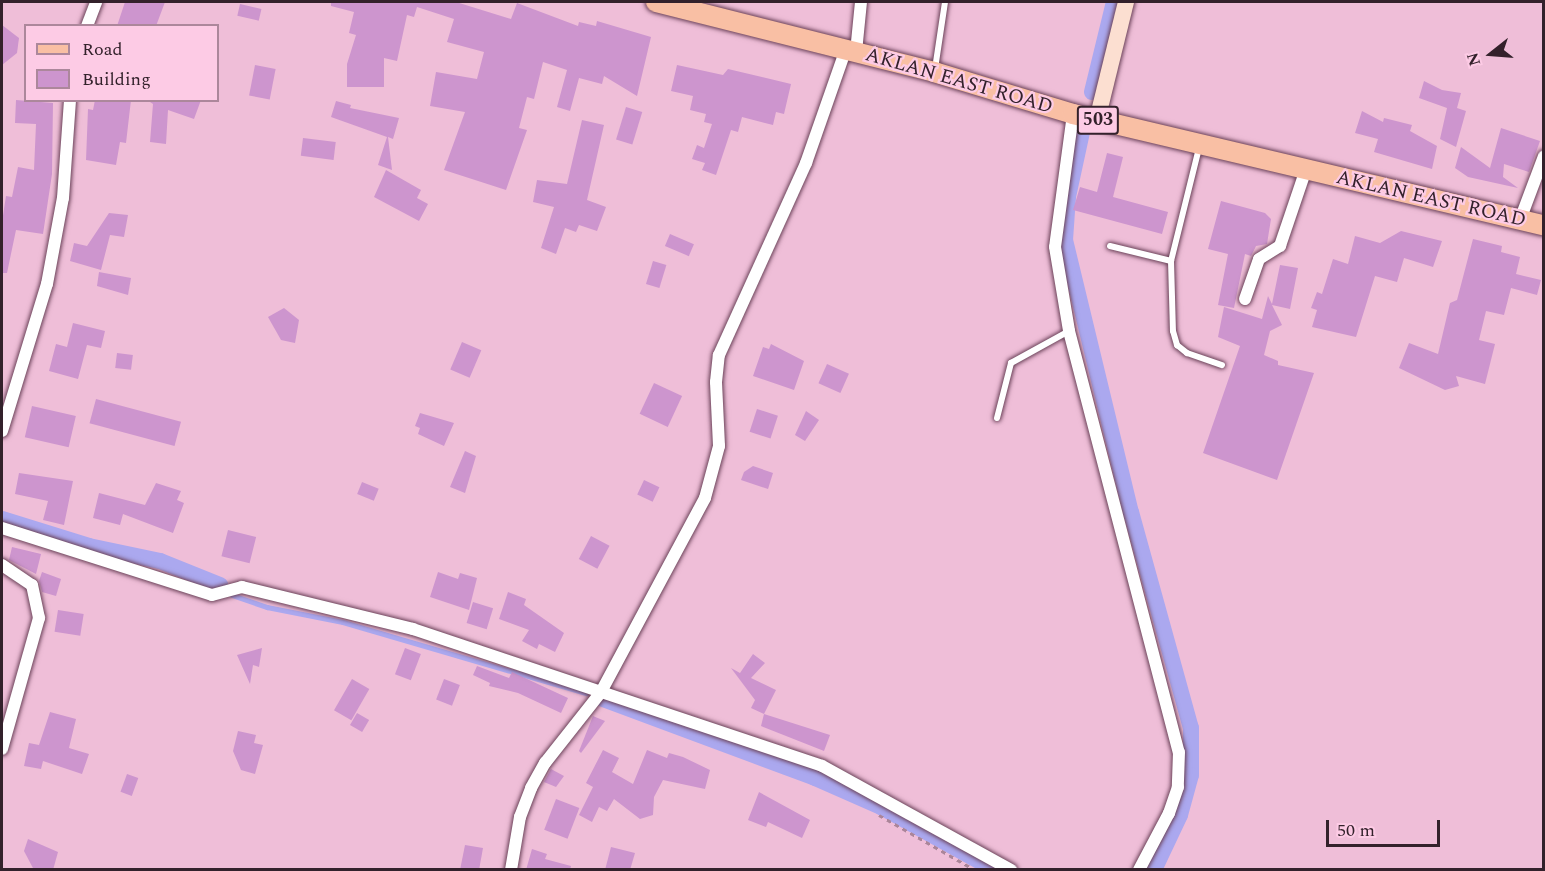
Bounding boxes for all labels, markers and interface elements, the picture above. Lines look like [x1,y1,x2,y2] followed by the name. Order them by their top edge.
[24,24,219,102] legend
[1461,24,1521,84] north arrow
[82,36,123,63] text: Road
[862,43,1056,119] street label: AKLAN EAST ROAD
[1460,50,1487,69] text: N
[82,66,151,93] text: Building
[1076,105,1120,135] road number: 503
[1334,165,1528,233] street label: AKLAN EAST ROAD
[1329,808,1443,846] scale bar
[1337,817,1375,844] text: 50 m

